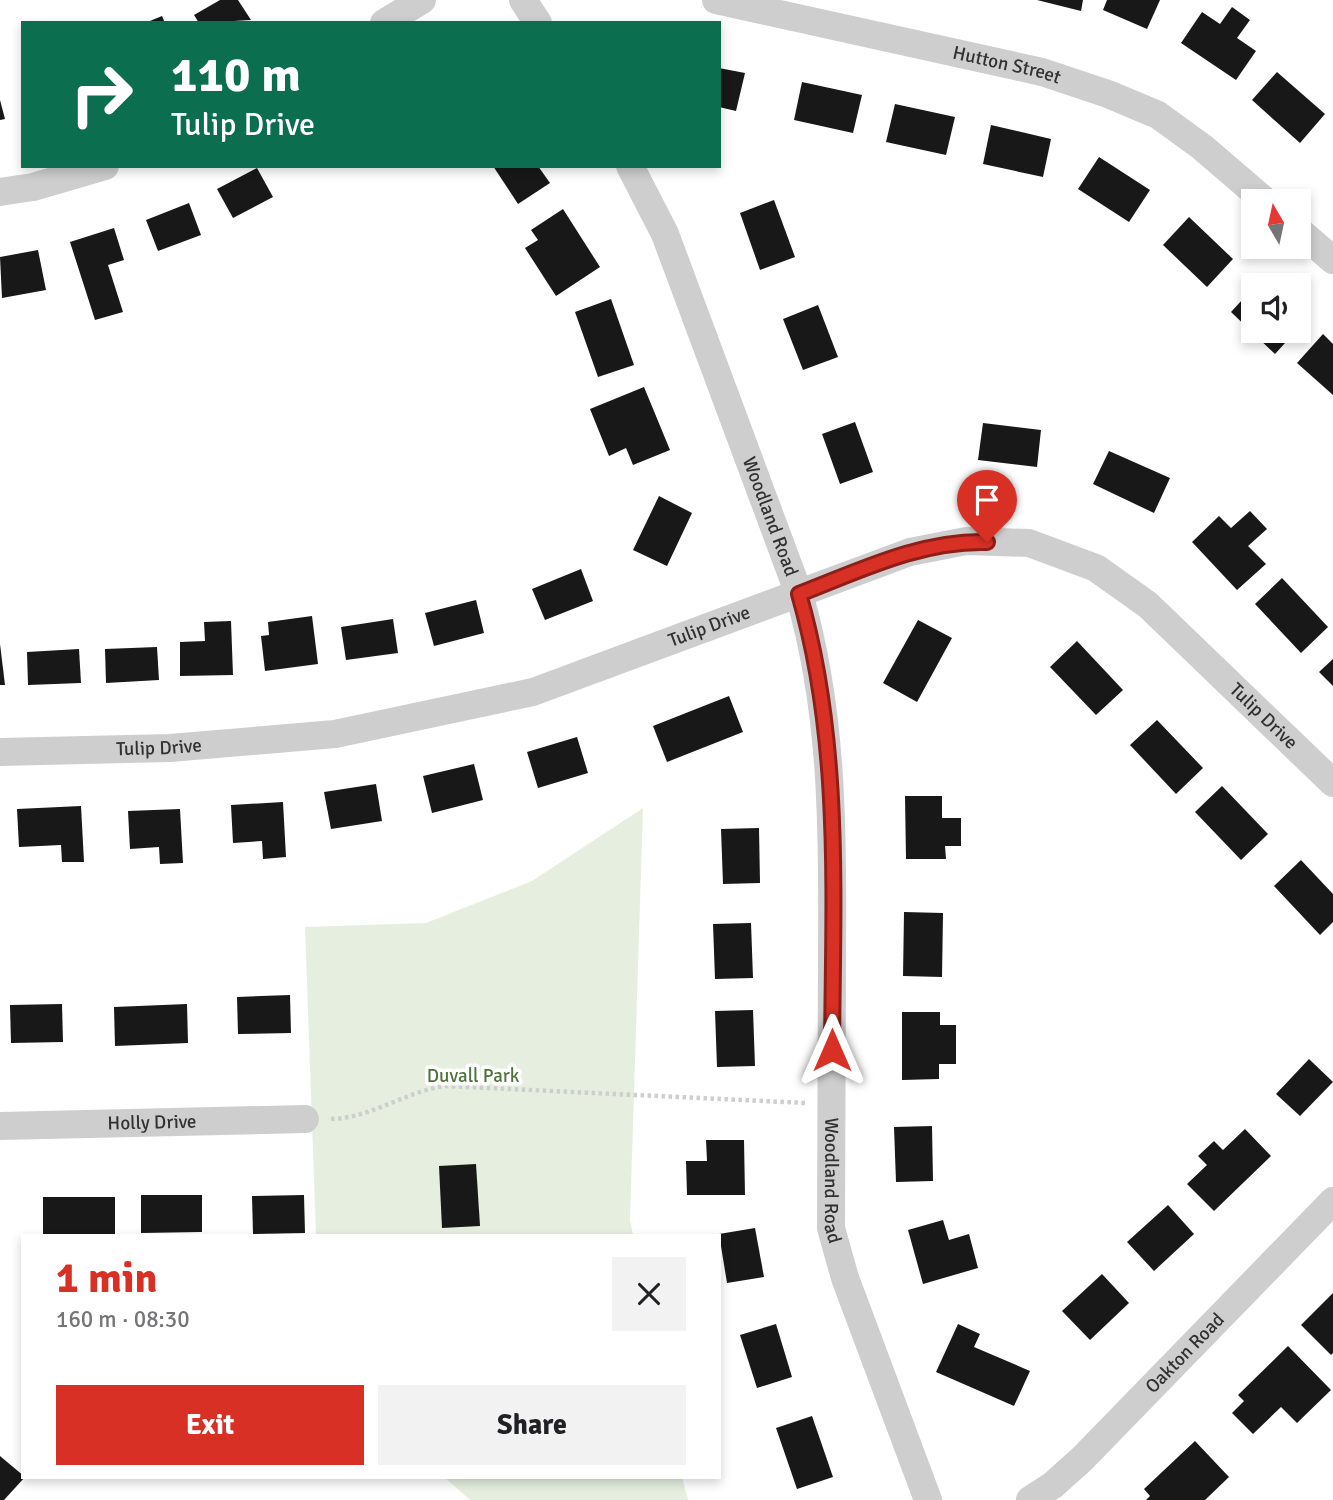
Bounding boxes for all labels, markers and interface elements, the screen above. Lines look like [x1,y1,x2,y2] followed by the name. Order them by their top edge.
[951,41,1064,90] street label: Hutton Street
[171,45,301,105] text: 110 m
[56,49,147,140] icon: right
[171,105,315,144] text: Tulip Drive
[1241,189,1311,259] north arrow
[1241,189,1311,343] map controls
[1241,273,1311,343] button: sound
[737,453,803,580] street label: Woodland Road
[957,470,1017,542] pin
[968,481,1006,519] icon: arrive
[665,600,754,653] street label: Tulip Drive
[1224,678,1303,755] street label: Tulip Drive
[116,733,203,761] street label: Tulip Drive
[795,1013,869,1087] position arrow
[427,1064,520,1088] park label: Duvall Park
[107,1109,197,1136] street label: Holly Drive
[818,1118,847,1246] street label: Woodland Road
[56,1253,157,1304] text: 1 min
[612,1257,686,1331] button: close
[56,1305,190,1334] text: 160 m · 08:30
[1140,1308,1229,1399] street label: Oakton Road
[56,1385,364,1465] button: Exit
[378,1385,686,1465] button: Share

